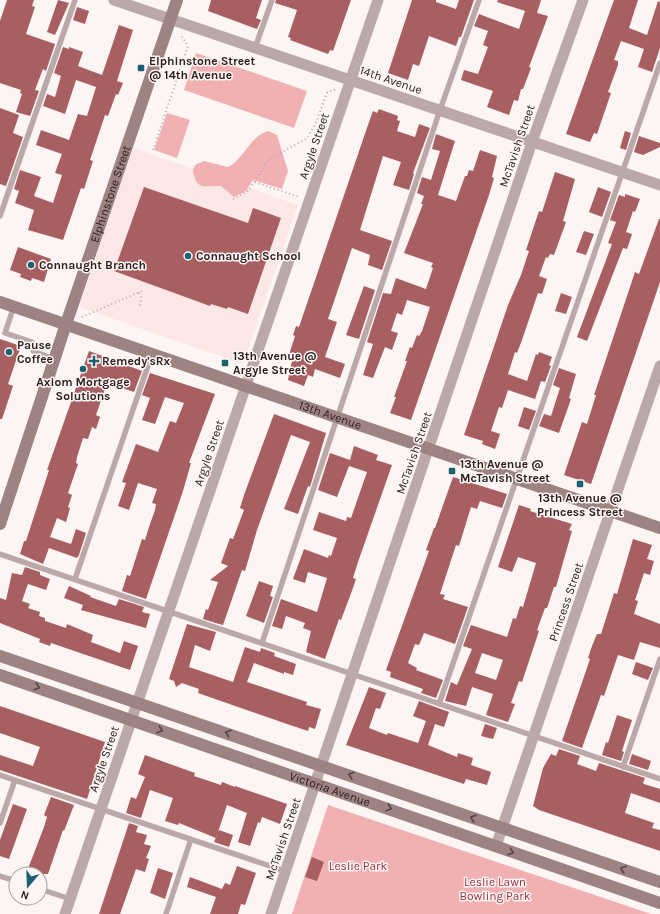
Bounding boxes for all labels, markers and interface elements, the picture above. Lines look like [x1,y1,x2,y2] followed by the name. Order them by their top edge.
[149,54,255,82] place label: Elphinstone Street @ 14th Avenue
[136,63,146,73] marker: Elphinstone Street @ 14th Avenue
[358,63,424,97] street label: 14th Avenue
[496,103,538,189] street label: McTavish Street
[296,111,332,181] street label: Argyle Street
[87,143,134,244] street label: Elphinstone Street
[196,249,301,263] place label: Connaught School
[183,251,193,261] marker: Connaught School
[39,258,146,272] place label: Connaught Branch
[26,260,36,270] marker: Connaught Branch
[17,338,53,366] place label: Pause Coffee
[4,347,14,357] marker: Pause Coffee
[233,349,317,377] place label: 13th Avenue @ Argyle Street
[102,354,170,368] place label: Remedy'sRx
[89,356,99,366] marker: Remedy'sRx
[220,358,230,368] marker: 13th Avenue @ Argyle Street
[78,364,88,374] marker: Axiom Mortgage Solutions
[36,375,130,403] place label: Axiom Mortgage Solutions
[297,398,363,432] street label: 13th Avenue
[393,410,435,496] street label: McTavish Street
[191,418,227,488] street label: Argyle Street
[460,457,550,485] place label: 13th Avenue @ McTavish Street
[447,466,457,476] marker: 13th Avenue @ McTavish Street
[575,479,585,489] marker: 13th Avenue @ Princess Street
[537,491,623,519] place label: 13th Avenue @ Princess Street
[546,560,586,643] street label: Princess Street
[33,683,40,691] one-way arrow
[86,724,122,794] street label: Argyle Street
[156,725,163,733] one-way arrow
[224,730,231,738] one-way arrow
[288,769,372,809] street label: Victoria Avenue
[347,772,354,780] one-way arrow
[262,796,304,882] street label: McTavish Street
[385,804,392,812] one-way arrow
[470,815,477,823] one-way arrow
[508,847,515,855] one-way arrow
[329,859,387,873] park label: Leslie Park
[620,865,627,874] one-way arrow
[8,866,48,906] north arrow
[460,875,531,903] park label: Leslie Lawn Bowling Park
[19,888,31,902] text: N

